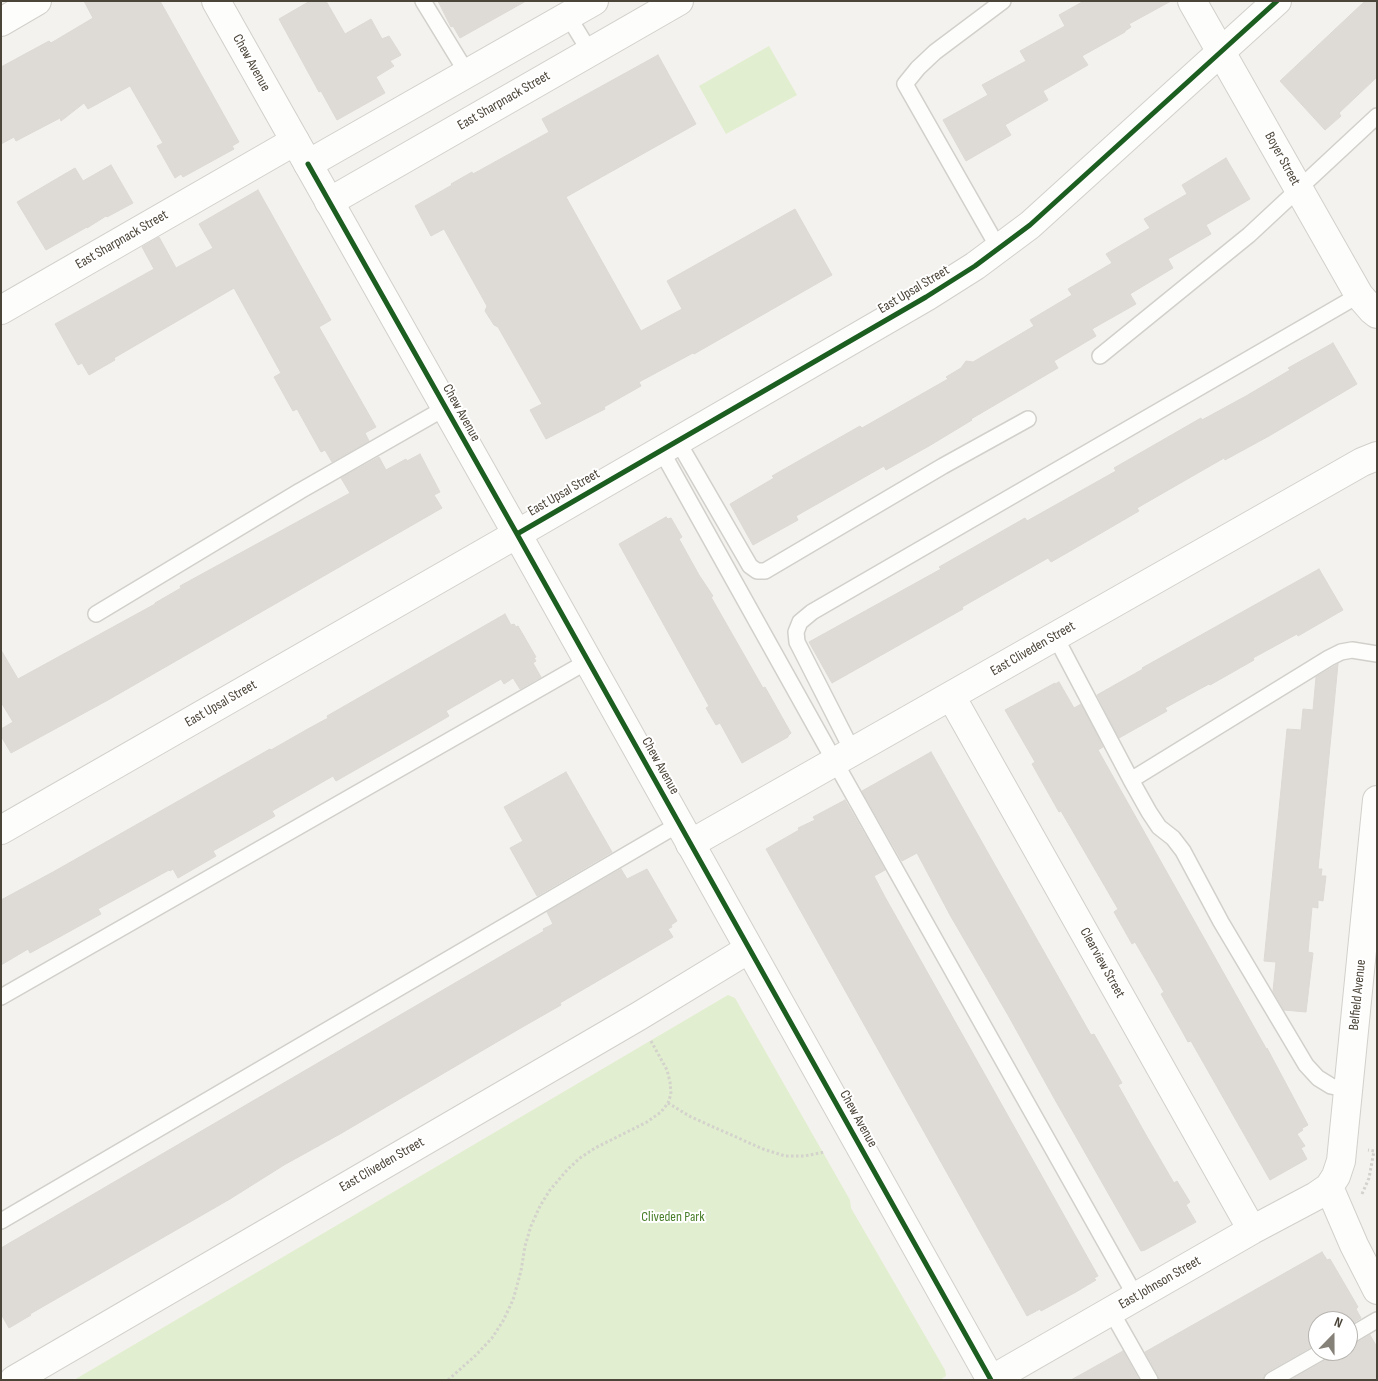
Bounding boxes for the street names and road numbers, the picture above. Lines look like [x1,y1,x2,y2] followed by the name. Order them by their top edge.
[228,32,274,94] street label: Chew Avenue
[455,68,553,134] street label: East Sharpnack Street
[1260,129,1304,189] street label: Boyer Street
[73,207,171,273] street label: East Sharpnack Street
[875,262,953,318] street label: East Upsal Street
[438,382,484,444] street label: Chew Avenue
[525,466,603,520] street label: East Upsal Street
[988,618,1078,680] street label: East Cliveden Street
[182,677,260,731] street label: East Upsal Street
[637,735,683,797] street label: Chew Avenue
[1076,925,1128,1001] street label: Clearview Street
[1346,959,1370,1031] street label: Belfield Avenue
[835,1088,881,1150] street label: Chew Avenue
[337,1134,427,1196] street label: East Cliveden Street
[1116,1253,1204,1313] street label: East Johnson Street

